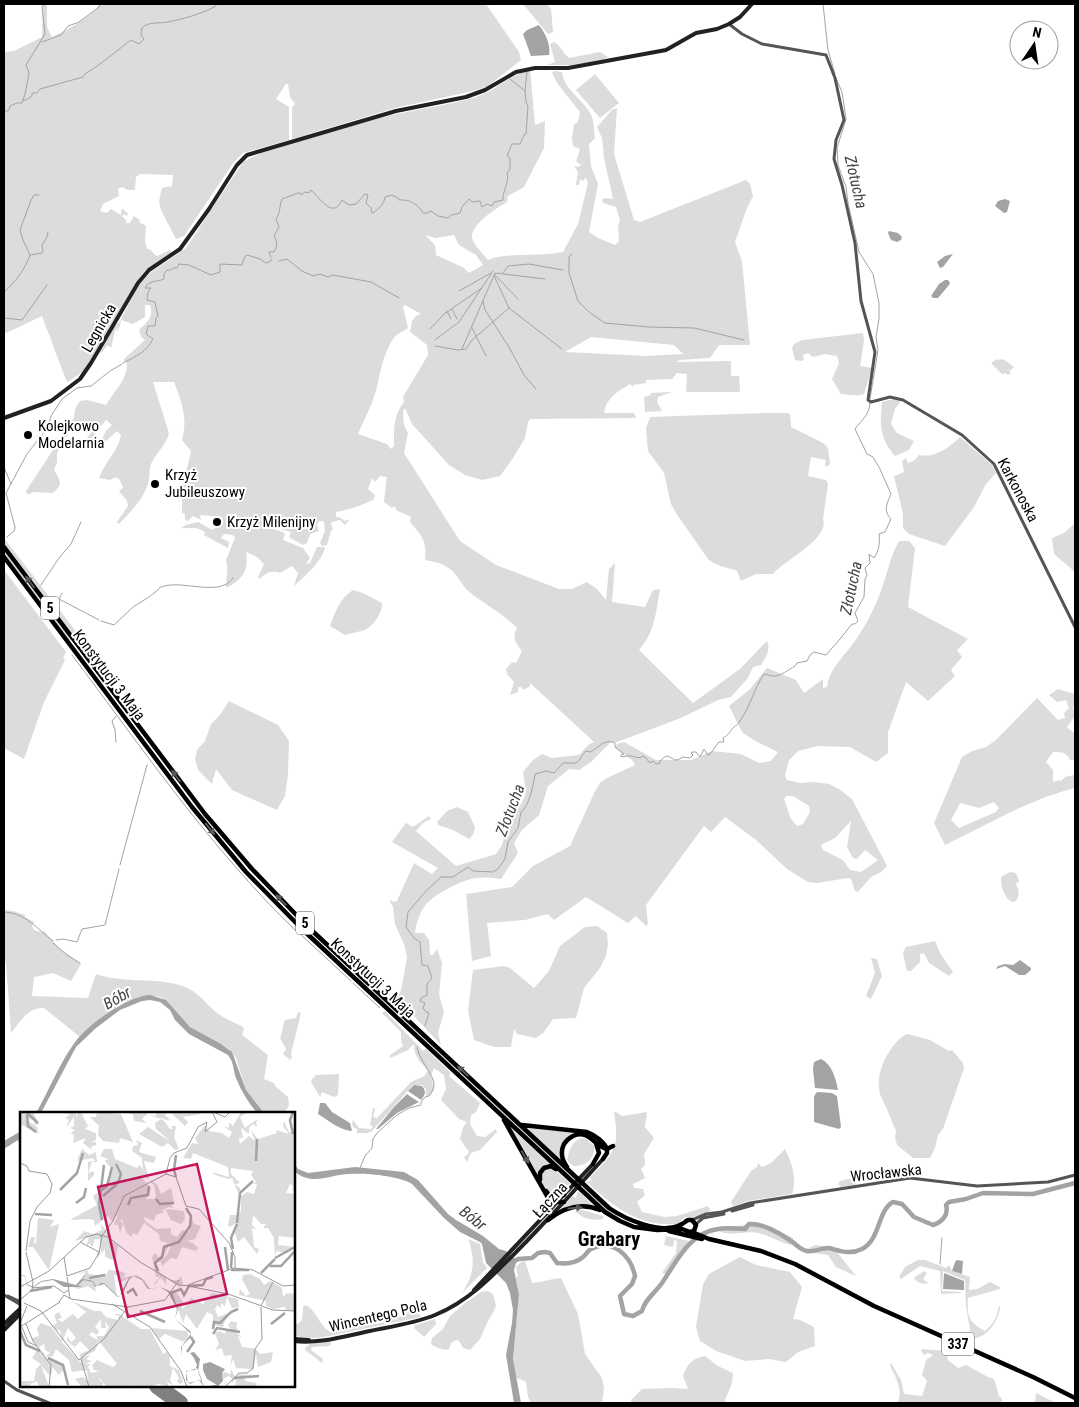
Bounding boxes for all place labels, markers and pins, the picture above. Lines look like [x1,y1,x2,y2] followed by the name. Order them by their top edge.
[38,417,104,452] place label: Kolejkowo Modelarnia
[22,429,34,441] marker: Kolejkowo Modelarnia
[165,466,245,501] place label: Krzyż Jubileuszowy
[149,478,161,490] marker: Krzyż Jubileuszowy
[227,513,315,531] place label: Krzyż Milenijny
[211,516,223,528] marker: Krzyż Milenijny

